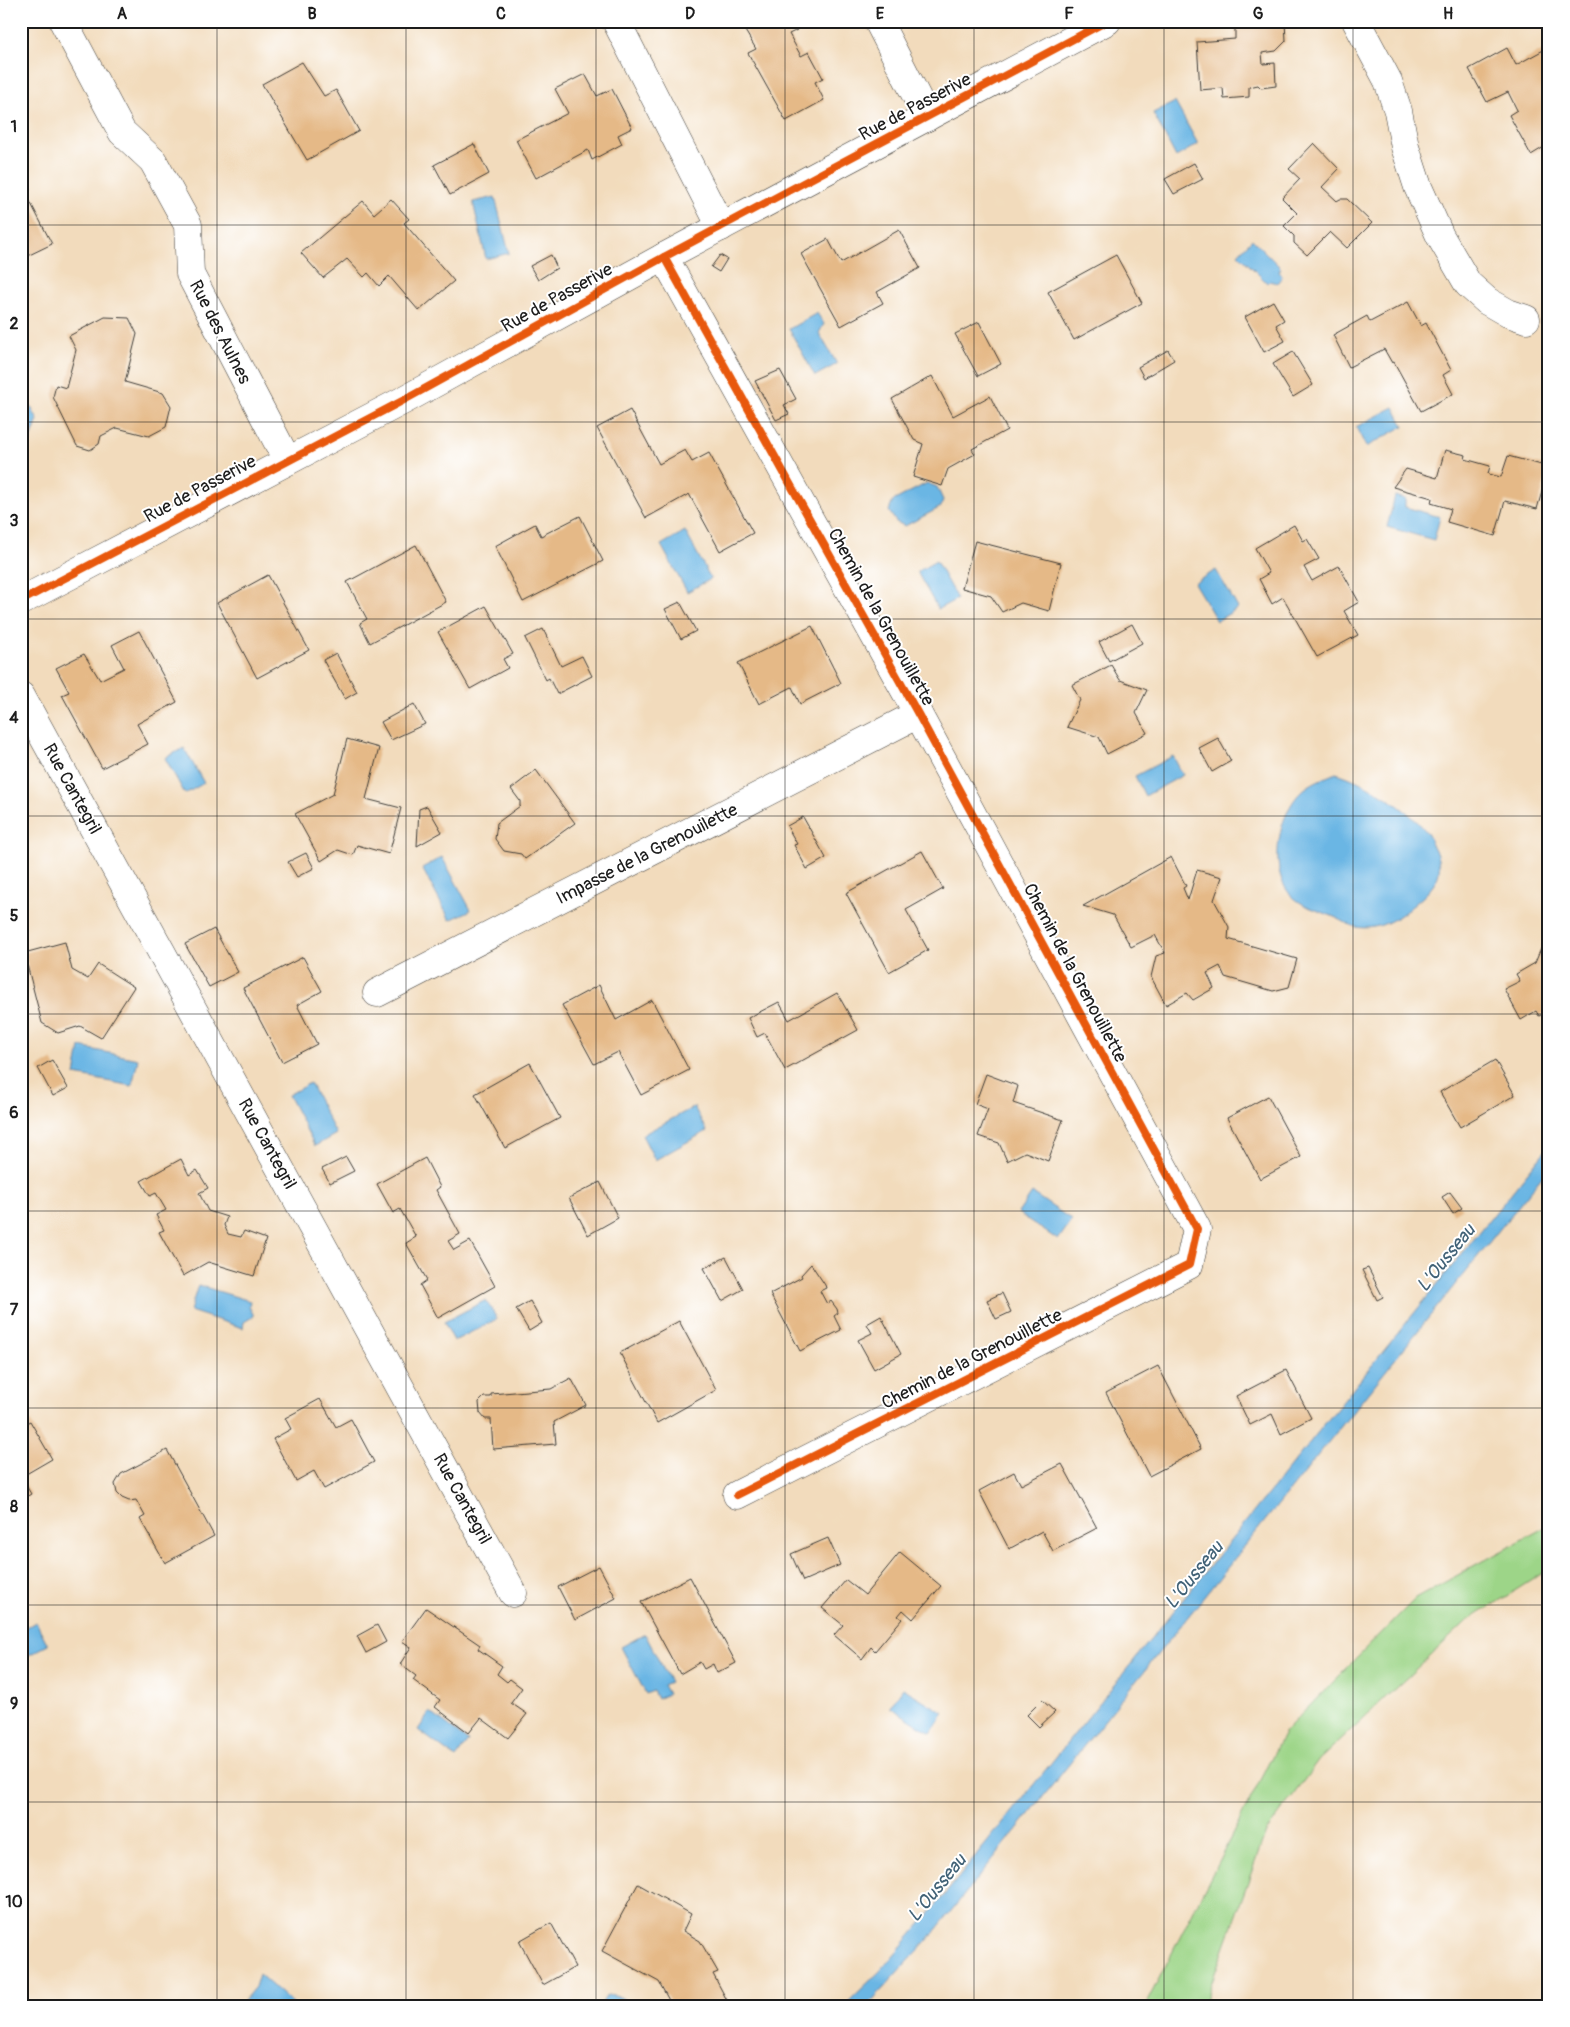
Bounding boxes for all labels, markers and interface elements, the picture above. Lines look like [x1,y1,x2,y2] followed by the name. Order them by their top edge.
[117,4,128,24] text: A
[307,4,317,24] text: B
[496,4,506,24] text: C
[685,4,695,24] text: D
[876,4,885,24] text: E
[1064,4,1074,24] text: F
[1253,4,1264,24] text: G
[1443,4,1453,24] text: H
[855,68,975,146] street label: Rue de Passerive
[11,117,17,137] text: 1
[497,258,617,338] street label: Rue de Passerive
[184,276,256,388] street label: Rue des Aulnes
[10,314,19,334] text: 2
[140,450,260,528] street label: Rue de Passerive
[10,511,19,531] text: 3
[823,524,939,710] street label: Chemin de la Grenouillette
[9,708,19,728] text: 4
[38,740,106,838] street label: Rue Cantegril
[552,798,742,910] street label: Impasse de la Grenouilette
[1018,880,1132,1067] street label: Chemin de la Grenouillette
[10,906,19,926] text: 5
[233,1095,301,1193] street label: Rue Cantegril
[9,1103,19,1123] text: 6
[1411,1218,1482,1297] water label: L'Ousseau
[10,1300,19,1320] text: 7
[878,1303,1066,1415] street label: Chemin de la Grenouillette
[428,1450,496,1548] street label: Rue Cantegril
[10,1497,18,1517] text: 8
[1159,1535,1230,1614] water label: L'Ousseau
[10,1694,18,1714] text: 9
[902,1848,973,1927] water label: L'Ousseau
[5,1892,23,1912] text: 10

